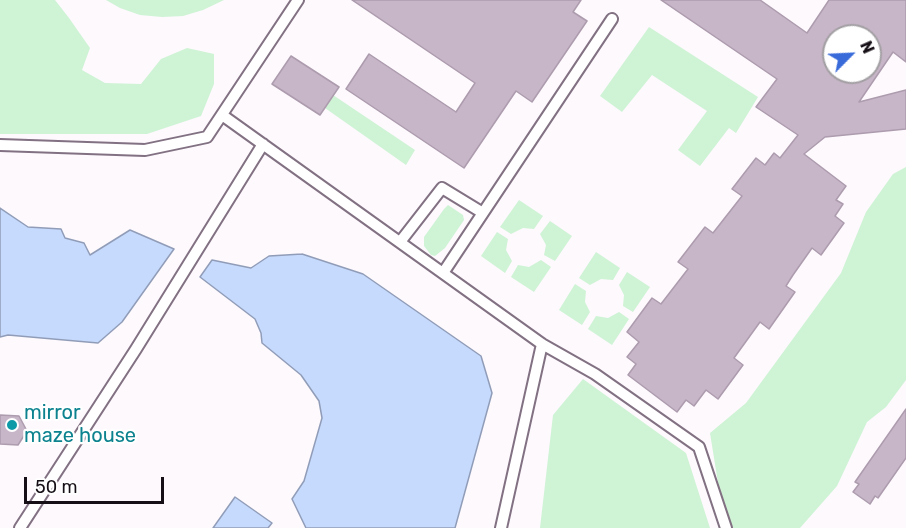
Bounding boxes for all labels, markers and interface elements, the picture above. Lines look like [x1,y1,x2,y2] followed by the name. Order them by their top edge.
[822,24,882,84] north arrow
[856,38,878,56] text: N
[24,401,136,448] place label: mirror maze house
[5,418,19,432] marker: mirror maze house
[27,465,166,503] scale bar
[35,476,78,498] text: 50 m

